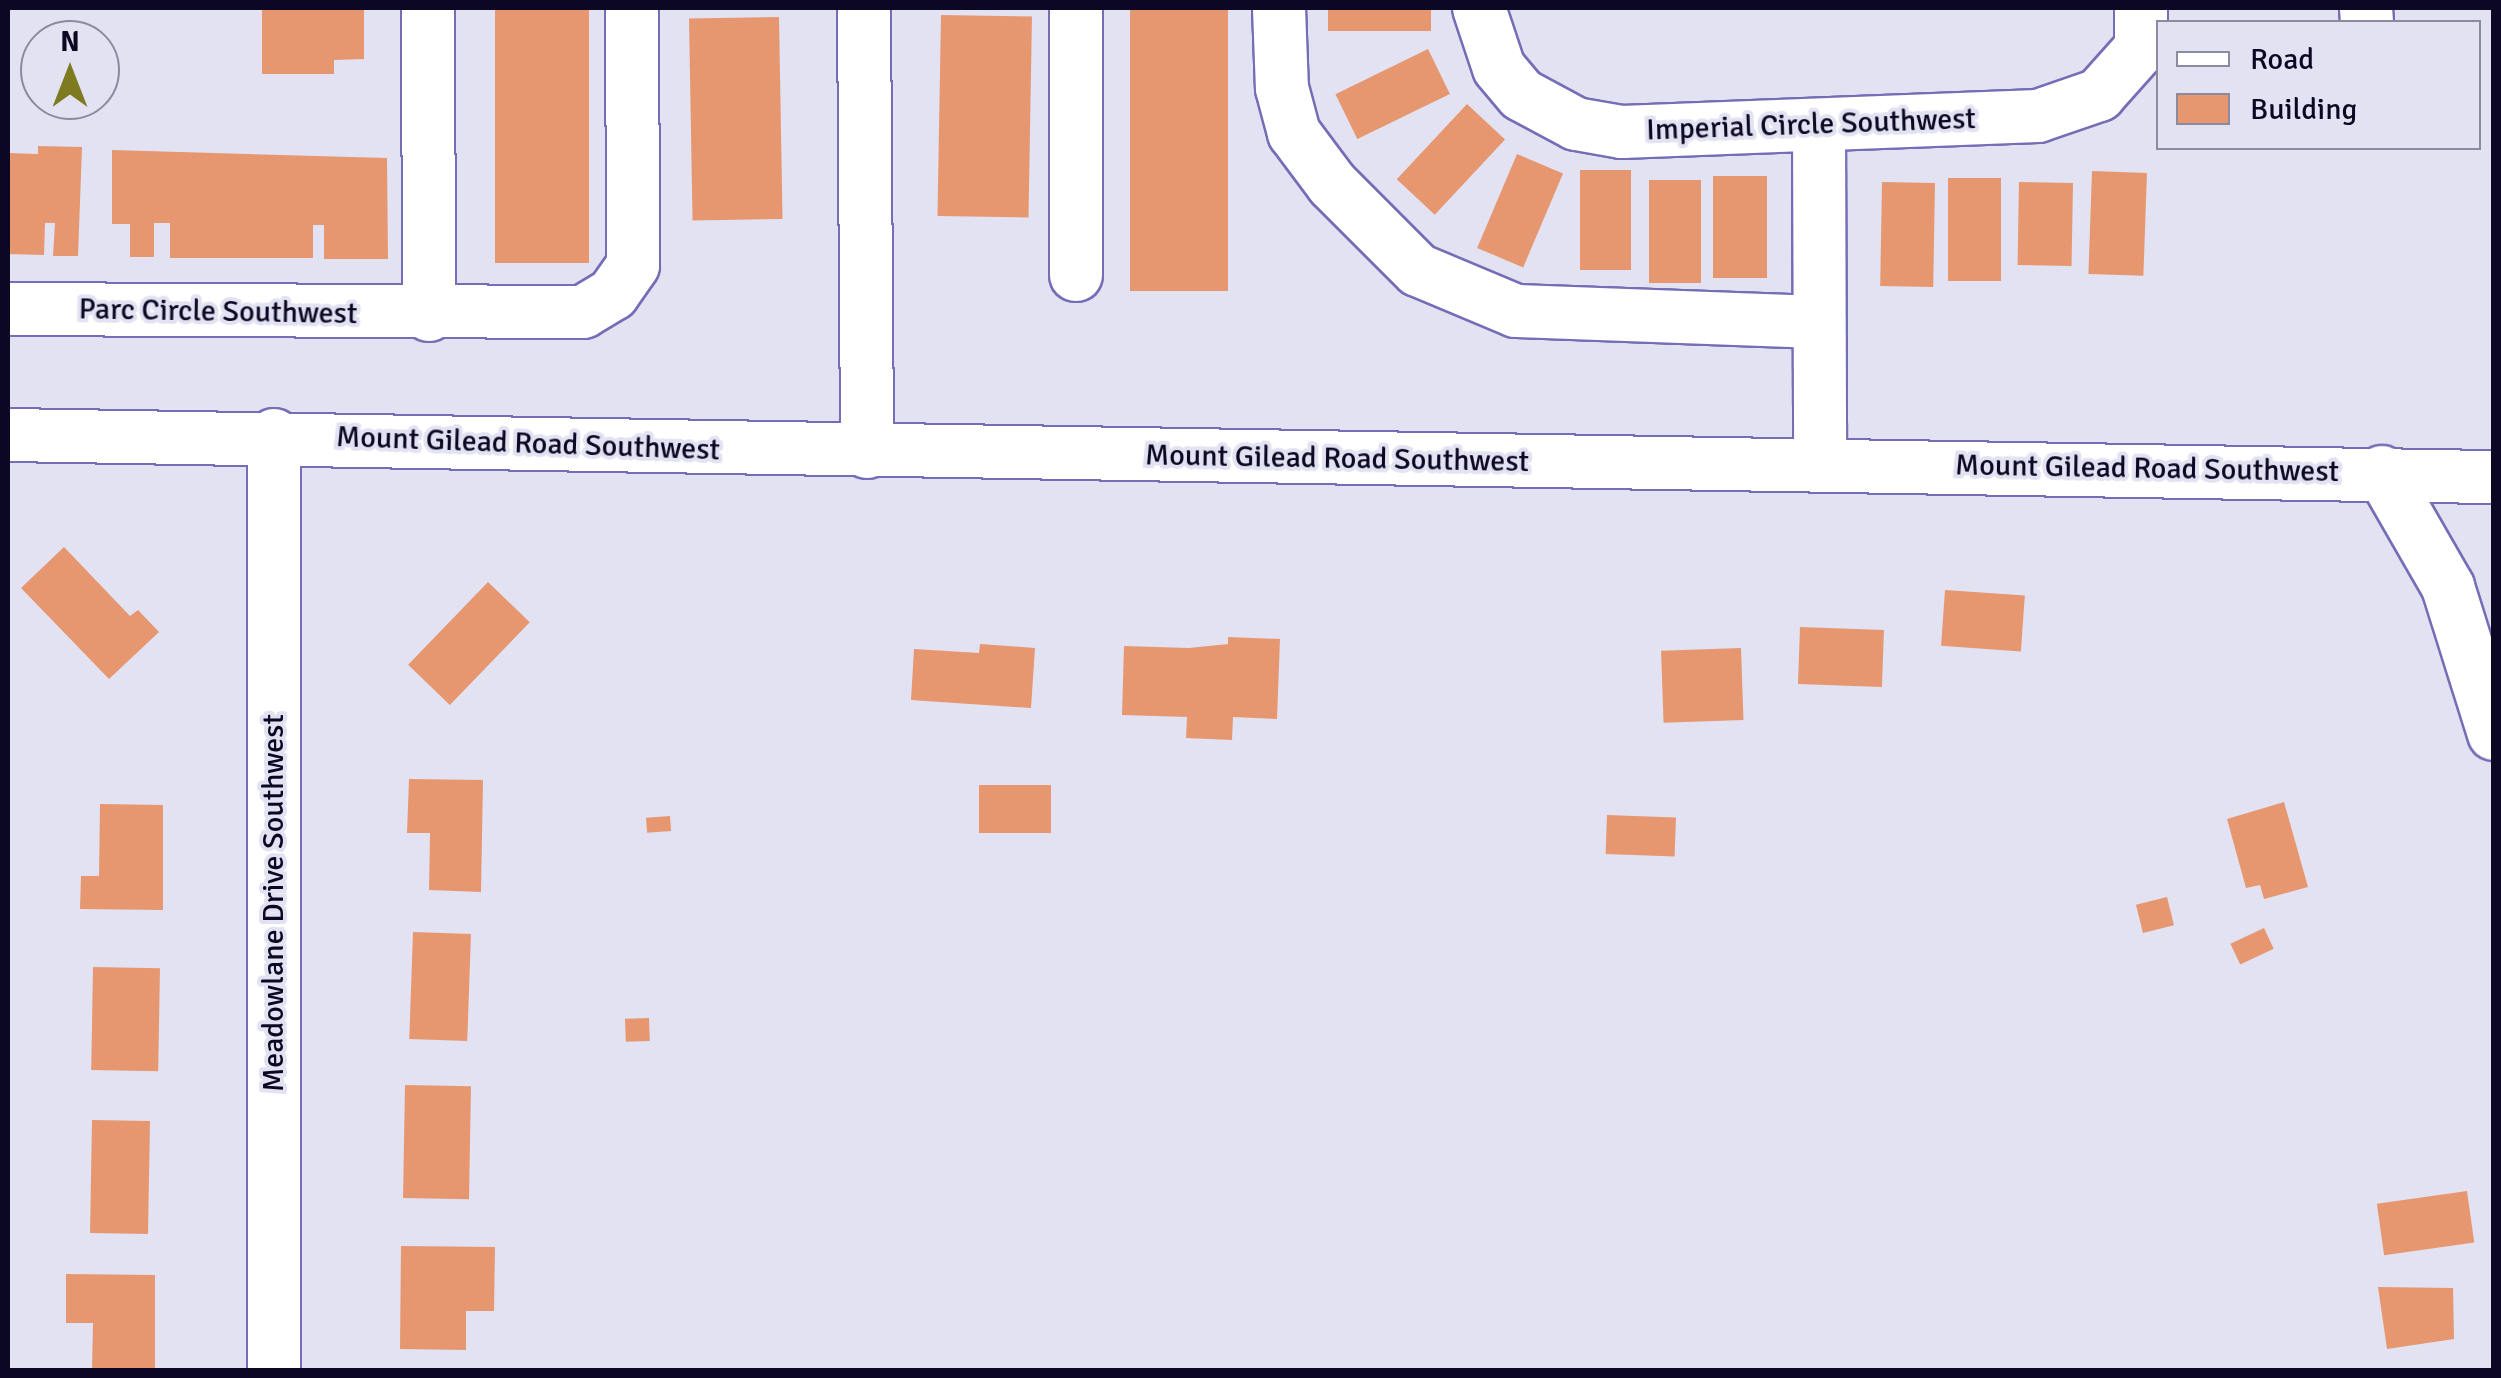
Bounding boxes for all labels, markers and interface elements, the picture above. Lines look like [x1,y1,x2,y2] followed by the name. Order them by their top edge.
[20,20,120,120] north arrow
[2156,20,2481,150] legend
[60,25,80,59] text: N
[2250,41,2314,78] text: Road
[2250,91,2357,128] text: Building
[1646,101,1976,149] street label: Imperial Circle Southwest
[78,292,358,332] street label: Parc Circle Southwest
[335,419,721,469] street label: Mount Gilead Road Southwest
[1145,438,1529,480] street label: Mount Gilead Road Southwest
[1955,448,2339,490] street label: Mount Gilead Road Southwest
[256,714,292,1092] street label: Meadowlane Drive Southwest

